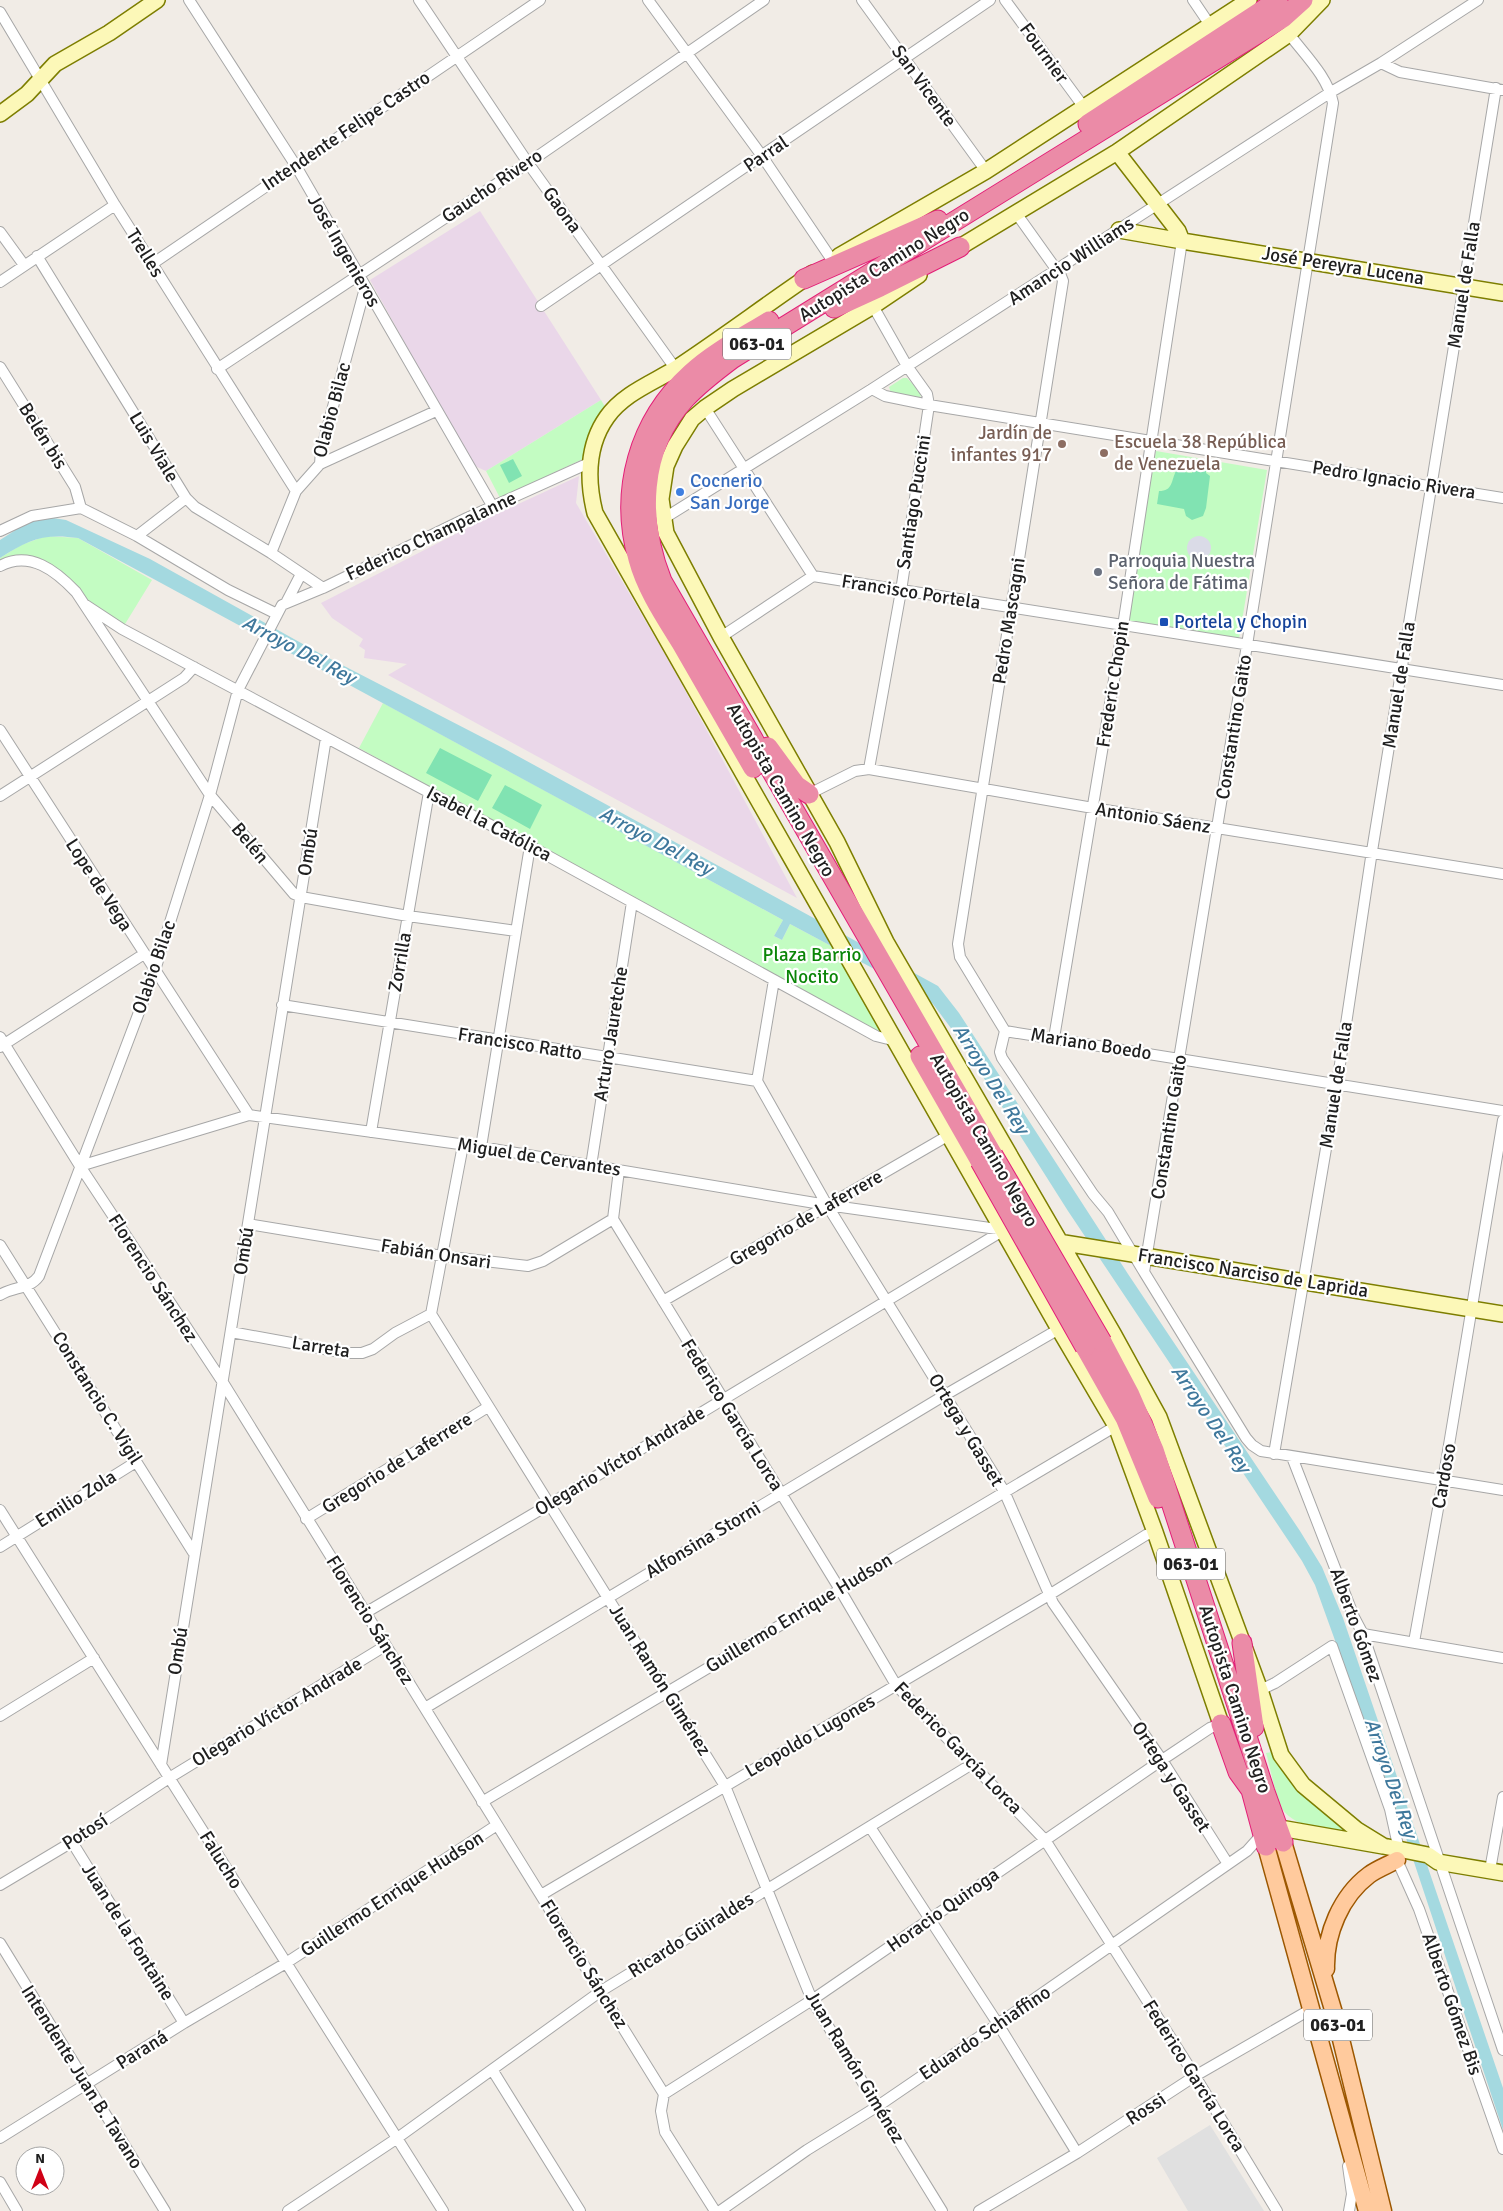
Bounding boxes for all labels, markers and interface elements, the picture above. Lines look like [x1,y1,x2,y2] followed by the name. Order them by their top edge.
[1014,18,1074,88] street label: Fournier
[886,40,962,132] street label: San Vicente
[257,66,435,196] street label: Intendente Felipe Castro
[739,130,793,178] street label: Parral
[437,143,547,228] street label: Gaucho Rivero
[537,182,587,238] street label: Gaona
[302,191,386,311] street label: José Ingenieros
[794,203,974,327] street label: Autopista Camino Negro
[1003,211,1139,311] street label: Amancio Williams
[1442,220,1486,350] street label: Manuel de Falla
[121,224,169,282] street label: Trelles
[1260,241,1426,291] street label: José Pereyra Lucena
[723,328,791,359] road number: 063-01
[308,360,356,460] street label: Olabio Bilac
[13,398,73,474] street label: Belén bis
[124,407,184,487] street label: Luis Viale
[951,421,1052,467] place label: Jardín de infantes 917
[1114,430,1286,476] place label: Escuela 38 República de Venezuela
[892,433,936,571] street label: Santiago Puccini
[1056,438,1068,450] marker: Jardín de infantes 917
[1098,447,1110,459] marker: Escuela 38 República de Venezuela
[1311,455,1477,505] street label: Pedro Ignacio Rivera
[690,469,770,515] place label: Cocnerio San Jorge
[342,486,520,586] street label: Federico Champalanne
[674,486,686,498] marker: Cocnerio San Jorge
[1108,549,1255,595] place label: Parroquia Nuestra Señora de Fátima
[987,556,1031,686] street label: Pedro Mascagni
[1092,566,1104,578] marker: Parroquia Nuestra Señora de Fátima
[840,569,982,615] street label: Francisco Portela
[238,610,362,692] water label: Arroyo Del Rey
[1174,610,1307,634] place label: Portela y Chopin
[1158,616,1170,628] marker: Portela y Chopin
[1091,619,1135,749] street label: Frederic Chopin
[1377,620,1421,750] street label: Manuel de Falla
[1211,653,1257,801] street label: Constantino Gaito
[721,699,841,881] street label: Autopista Camino Negro
[422,781,556,867] street label: Isabel la Católica
[1094,797,1212,839] street label: Antonio Sáenz
[595,801,719,883] water label: Arroyo Del Rey
[226,818,274,868] street label: Belén
[292,826,324,878] street label: Ombú
[60,834,138,936] street label: Lope de Vega
[127,917,181,1017] street label: Olabio Bilac
[383,930,417,994] street label: Zorrilla
[763,943,862,989] park label: Plaza Barrio Nocito
[588,965,634,1103] street label: Arturo Jauretche
[947,1020,1036,1141] water label: Arroyo Del Rey
[1314,1020,1358,1150] street label: Manuel de Falla
[456,1022,584,1066] street label: Francisco Ratto
[1029,1023,1153,1065] street label: Mariano Boedo
[924,1049,1044,1231] street label: Autopista Camino Negro
[1146,1053,1192,1201] street label: Constantino Gaito
[456,1132,622,1182] street label: Miguel de Cervantes
[725,1164,887,1272] street label: Gregorio de Laferrere
[103,1209,203,1347] street label: Florencio Sánchez
[228,1225,260,1277] street label: Ombú
[379,1233,493,1275] street label: Fabián Onsari
[1136,1243,1370,1303] street label: Francisco Narciso de Laprida
[46,1327,148,1469] street label: Constancio C. Vigil
[290,1331,352,1363] street label: Larreta
[675,1334,789,1496] street label: Federico García Lorca
[1166,1360,1258,1480] water label: Arroyo Del Rey
[923,1369,1009,1491] street label: Ortega y Gasset
[531,1401,709,1521] street label: Olegario Víctor Andrade
[317,1407,477,1519] street label: Gregorio de Laferrere
[1426,1441,1462,1511] street label: Cardoso
[31,1465,121,1533] street label: Emilio Zola
[641,1496,765,1584] street label: Alfonsina Storni
[701,1548,897,1678] street label: Guillermo Enrique Hudson
[1157,1548,1225,1580] road number: 063-01
[321,1551,419,1689] street label: Florencio Sánchez
[1324,1565,1388,1685] street label: Alberto Gómez
[604,1600,716,1760] street label: Juan Ramón Giménez
[1193,1602,1277,1796] street label: Autopista Camino Negro
[162,1625,194,1677] street label: Ombú
[188,1652,366,1772] street label: Olegario Víctor Andrade
[889,1677,1027,1819] street label: Federico García Lorca
[741,1689,879,1783] street label: Leopoldo Lugones
[1359,1715,1424,1844] water label: Arroyo Del Rey
[1126,1717,1216,1837] street label: Ortega y Gasset
[58,1808,113,1856] street label: Potosí
[296,1826,488,1962] street label: Guillermo Enrique Hudson
[194,1827,248,1894] street label: Falucho
[76,1859,180,2005] street label: Juan de la Fontaine
[882,1862,1004,1958] street label: Horacio Quiroga
[624,1887,758,1983] street label: Ricardo Güiraldes
[535,1895,633,2033] street label: Florencio Sánchez
[1416,1930,1488,2078] street label: Alberto Gómez Bis
[915,1980,1055,2086] street label: Eduardo Schiaffino
[16,1981,148,2173] street label: Intendente Juan B. Tavano
[800,1986,910,2148] street label: Juan Ramón Giménez
[1137,1995,1251,2157] street label: Federico García Lorca
[1304,2010,1372,2040] road number: 063-01
[112,2025,172,2075] street label: Paraná
[1121,2087,1171,2131] street label: Rossi
[15,2146,65,2196] north arrow
[35,2150,45,2167] text: N

